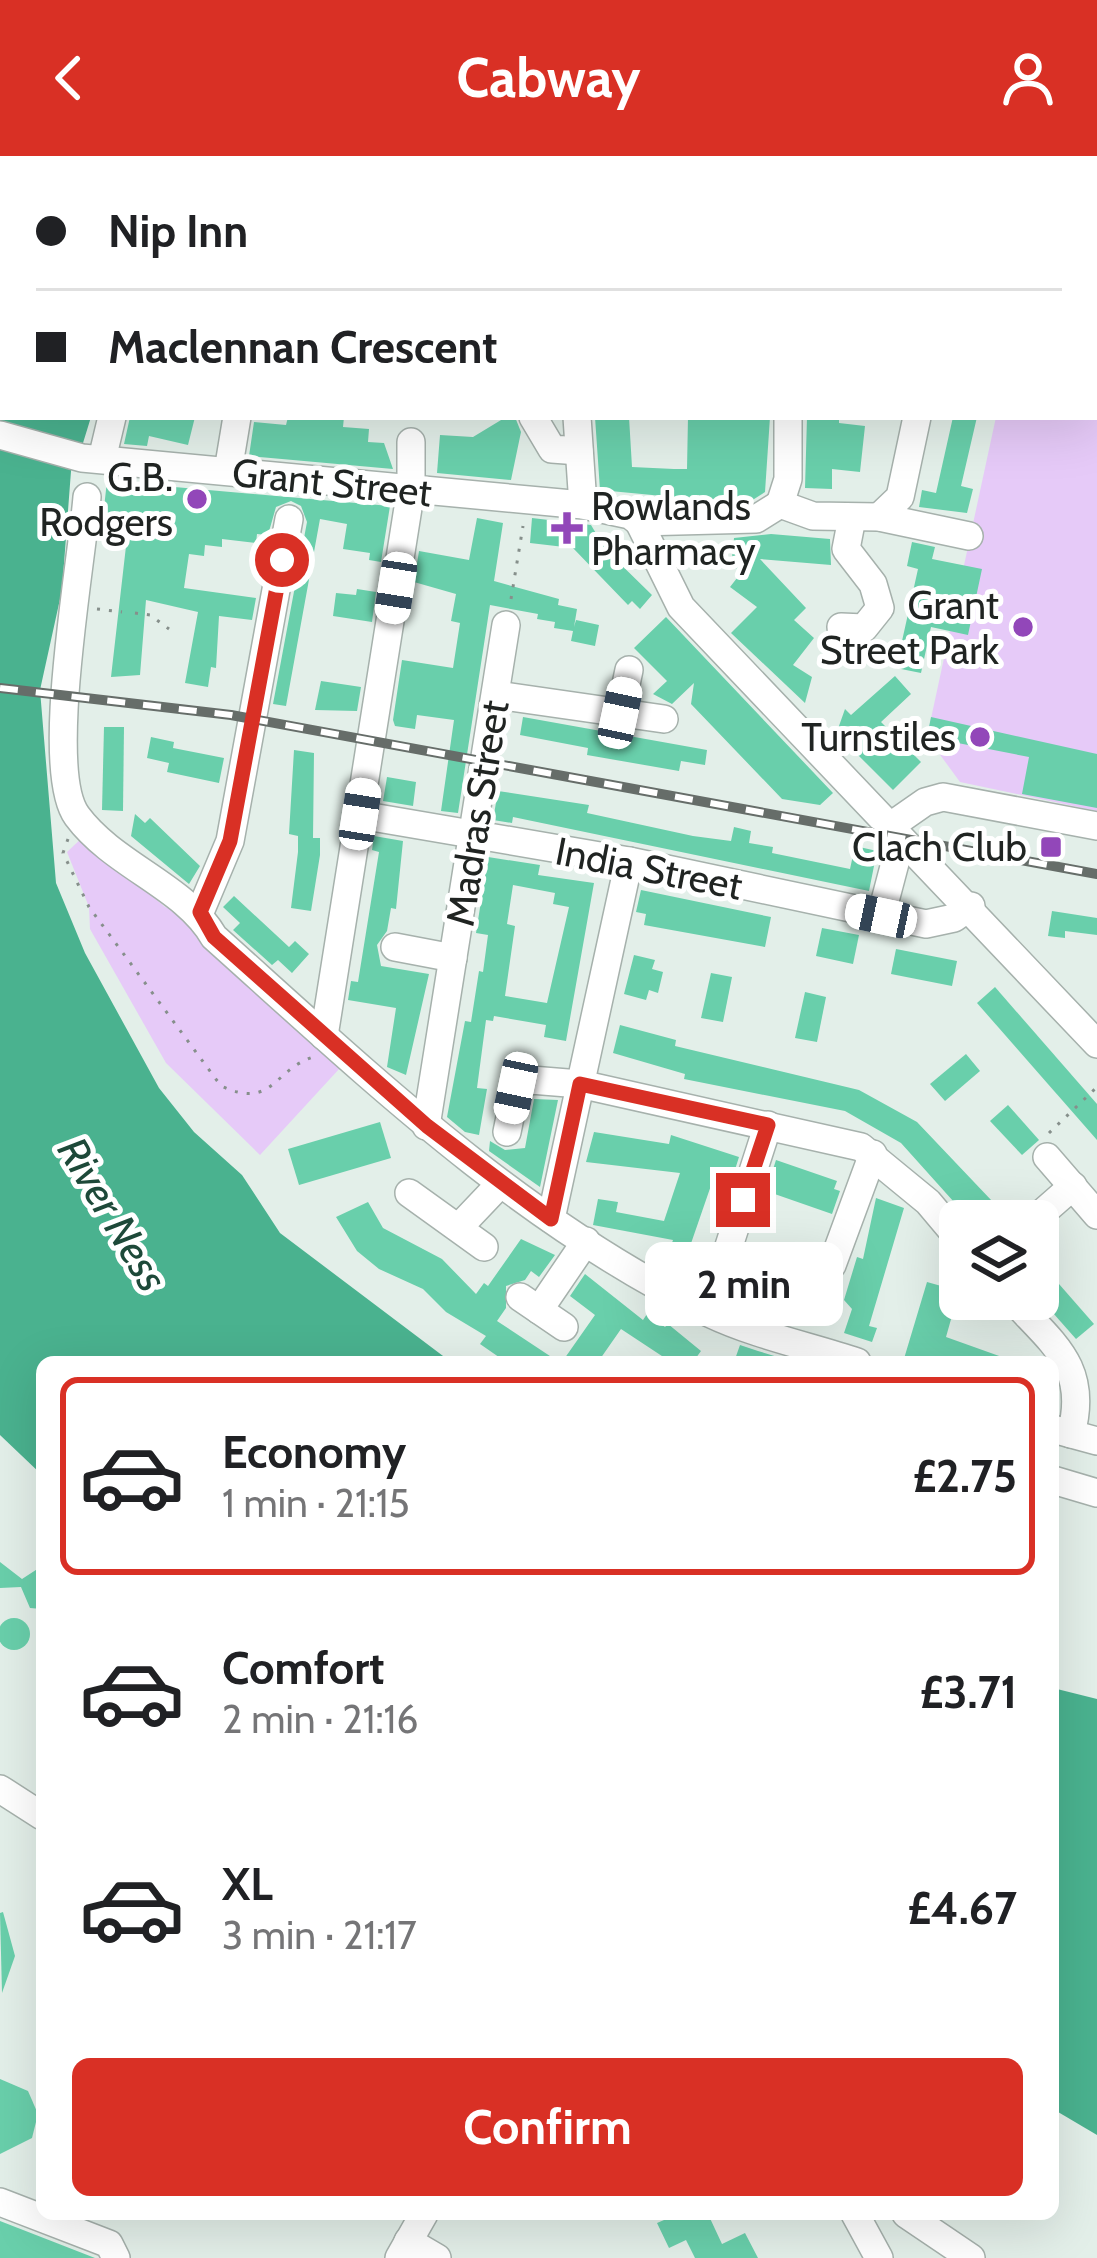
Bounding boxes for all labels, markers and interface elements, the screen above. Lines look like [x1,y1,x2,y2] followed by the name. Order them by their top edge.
[36,45,102,111] icon: back
[456,45,641,111] text: Cabway
[995,45,1061,111] icon: person
[108,204,248,258] text: Nip Inn
[108,320,498,374] text: Maclennan Crescent
[230,448,434,516] street label: Grant Street
[39,453,173,546] place label: G.B. Rodgers
[591,482,756,575] place label: Rowlands Pharmacy
[184,486,210,512] marker: G.B. Rodgers
[554,515,580,541] marker: Rowlands Pharmacy
[255,533,309,587] route start
[373,550,419,626] car
[820,581,1000,674] place label: Grant Street Park
[1010,614,1036,640] marker: Grant Street Park
[595,674,645,752] car
[435,697,519,929] street label: Madras Street
[801,713,956,761] place label: Turnstiles
[967,724,993,750] marker: Turnstiles
[337,776,383,852] car
[852,823,1027,871] place label: Clach Club
[552,826,746,910] street label: India Street
[1038,834,1064,860] marker: Clach Club
[842,891,920,941] car
[491,1049,541,1127] car
[47,1128,179,1300] water label: River Ness
[716,1173,770,1227] route end
[939,1200,1059,1320] map controls
[939,1200,1059,1320] button: layers
[644,1242,842,1326] callout: 2 min
[697,1260,791,1308] text: 2 min
[78,1422,186,1530] icon: car
[222,1425,406,1479] text: Economy
[913,1449,1017,1503] text: £2.75
[222,1479,410,1527] text: 1 min · 21:15
[78,1638,186,1746] icon: car
[222,1641,385,1695] text: Comfort
[920,1665,1017,1719] text: £3.71
[222,1695,418,1743] text: 2 min · 21:16
[78,1854,186,1962] icon: car
[222,1857,273,1911] text: XL
[907,1881,1017,1935] text: £4.67
[222,1911,417,1959] text: 3 min · 21:17
[72,2058,1023,2196] button: Confirm

